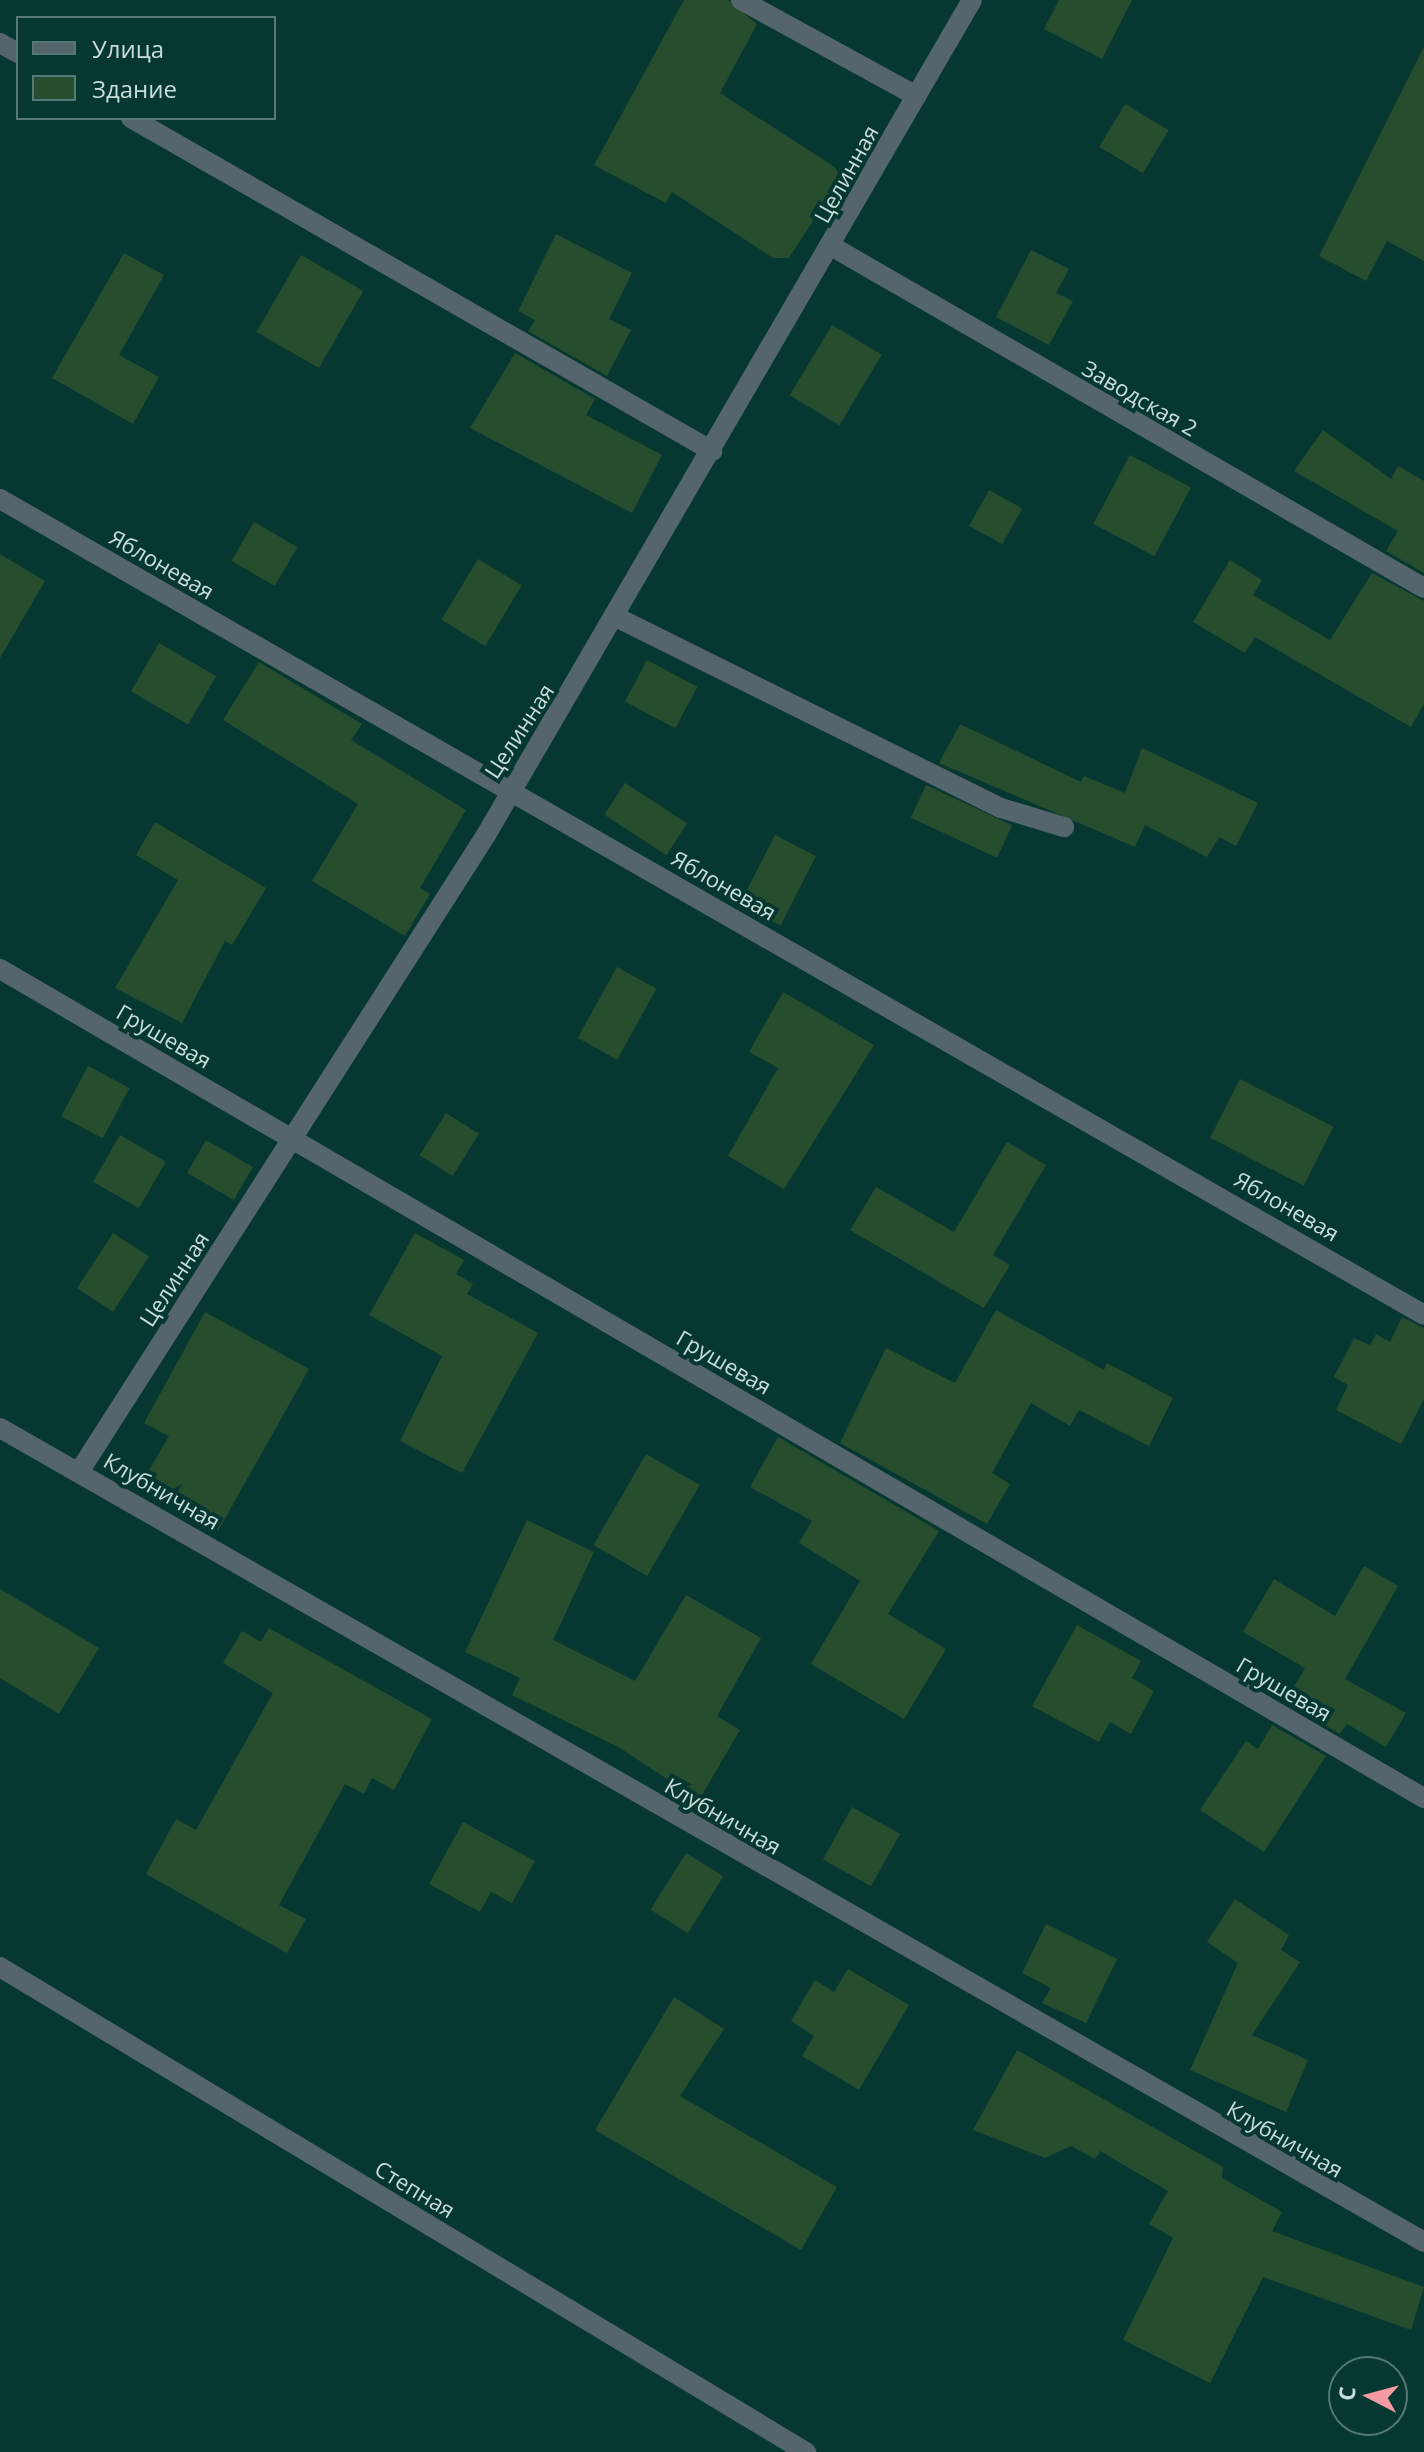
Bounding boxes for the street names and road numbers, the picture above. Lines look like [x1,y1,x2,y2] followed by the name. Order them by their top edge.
[808,121,884,227] street label: Целинная
[1078,355,1202,441] street label: Заводская 2
[105,524,219,604] street label: Яблоневая
[479,679,559,783] street label: Целинная
[667,845,781,925] street label: Яблоневая
[112,998,216,1074] street label: Грушевая
[1230,1166,1344,1246] street label: Яблоневая
[134,1227,214,1331] street label: Целинная
[672,1324,776,1400] street label: Грушевая
[99,1447,225,1535] street label: Клубничная
[1232,1651,1336,1727] street label: Грушевая
[660,1772,786,1860] street label: Клубничная
[1222,2095,1348,2183] street label: Клубничная
[370,2155,460,2223] street label: Степная

